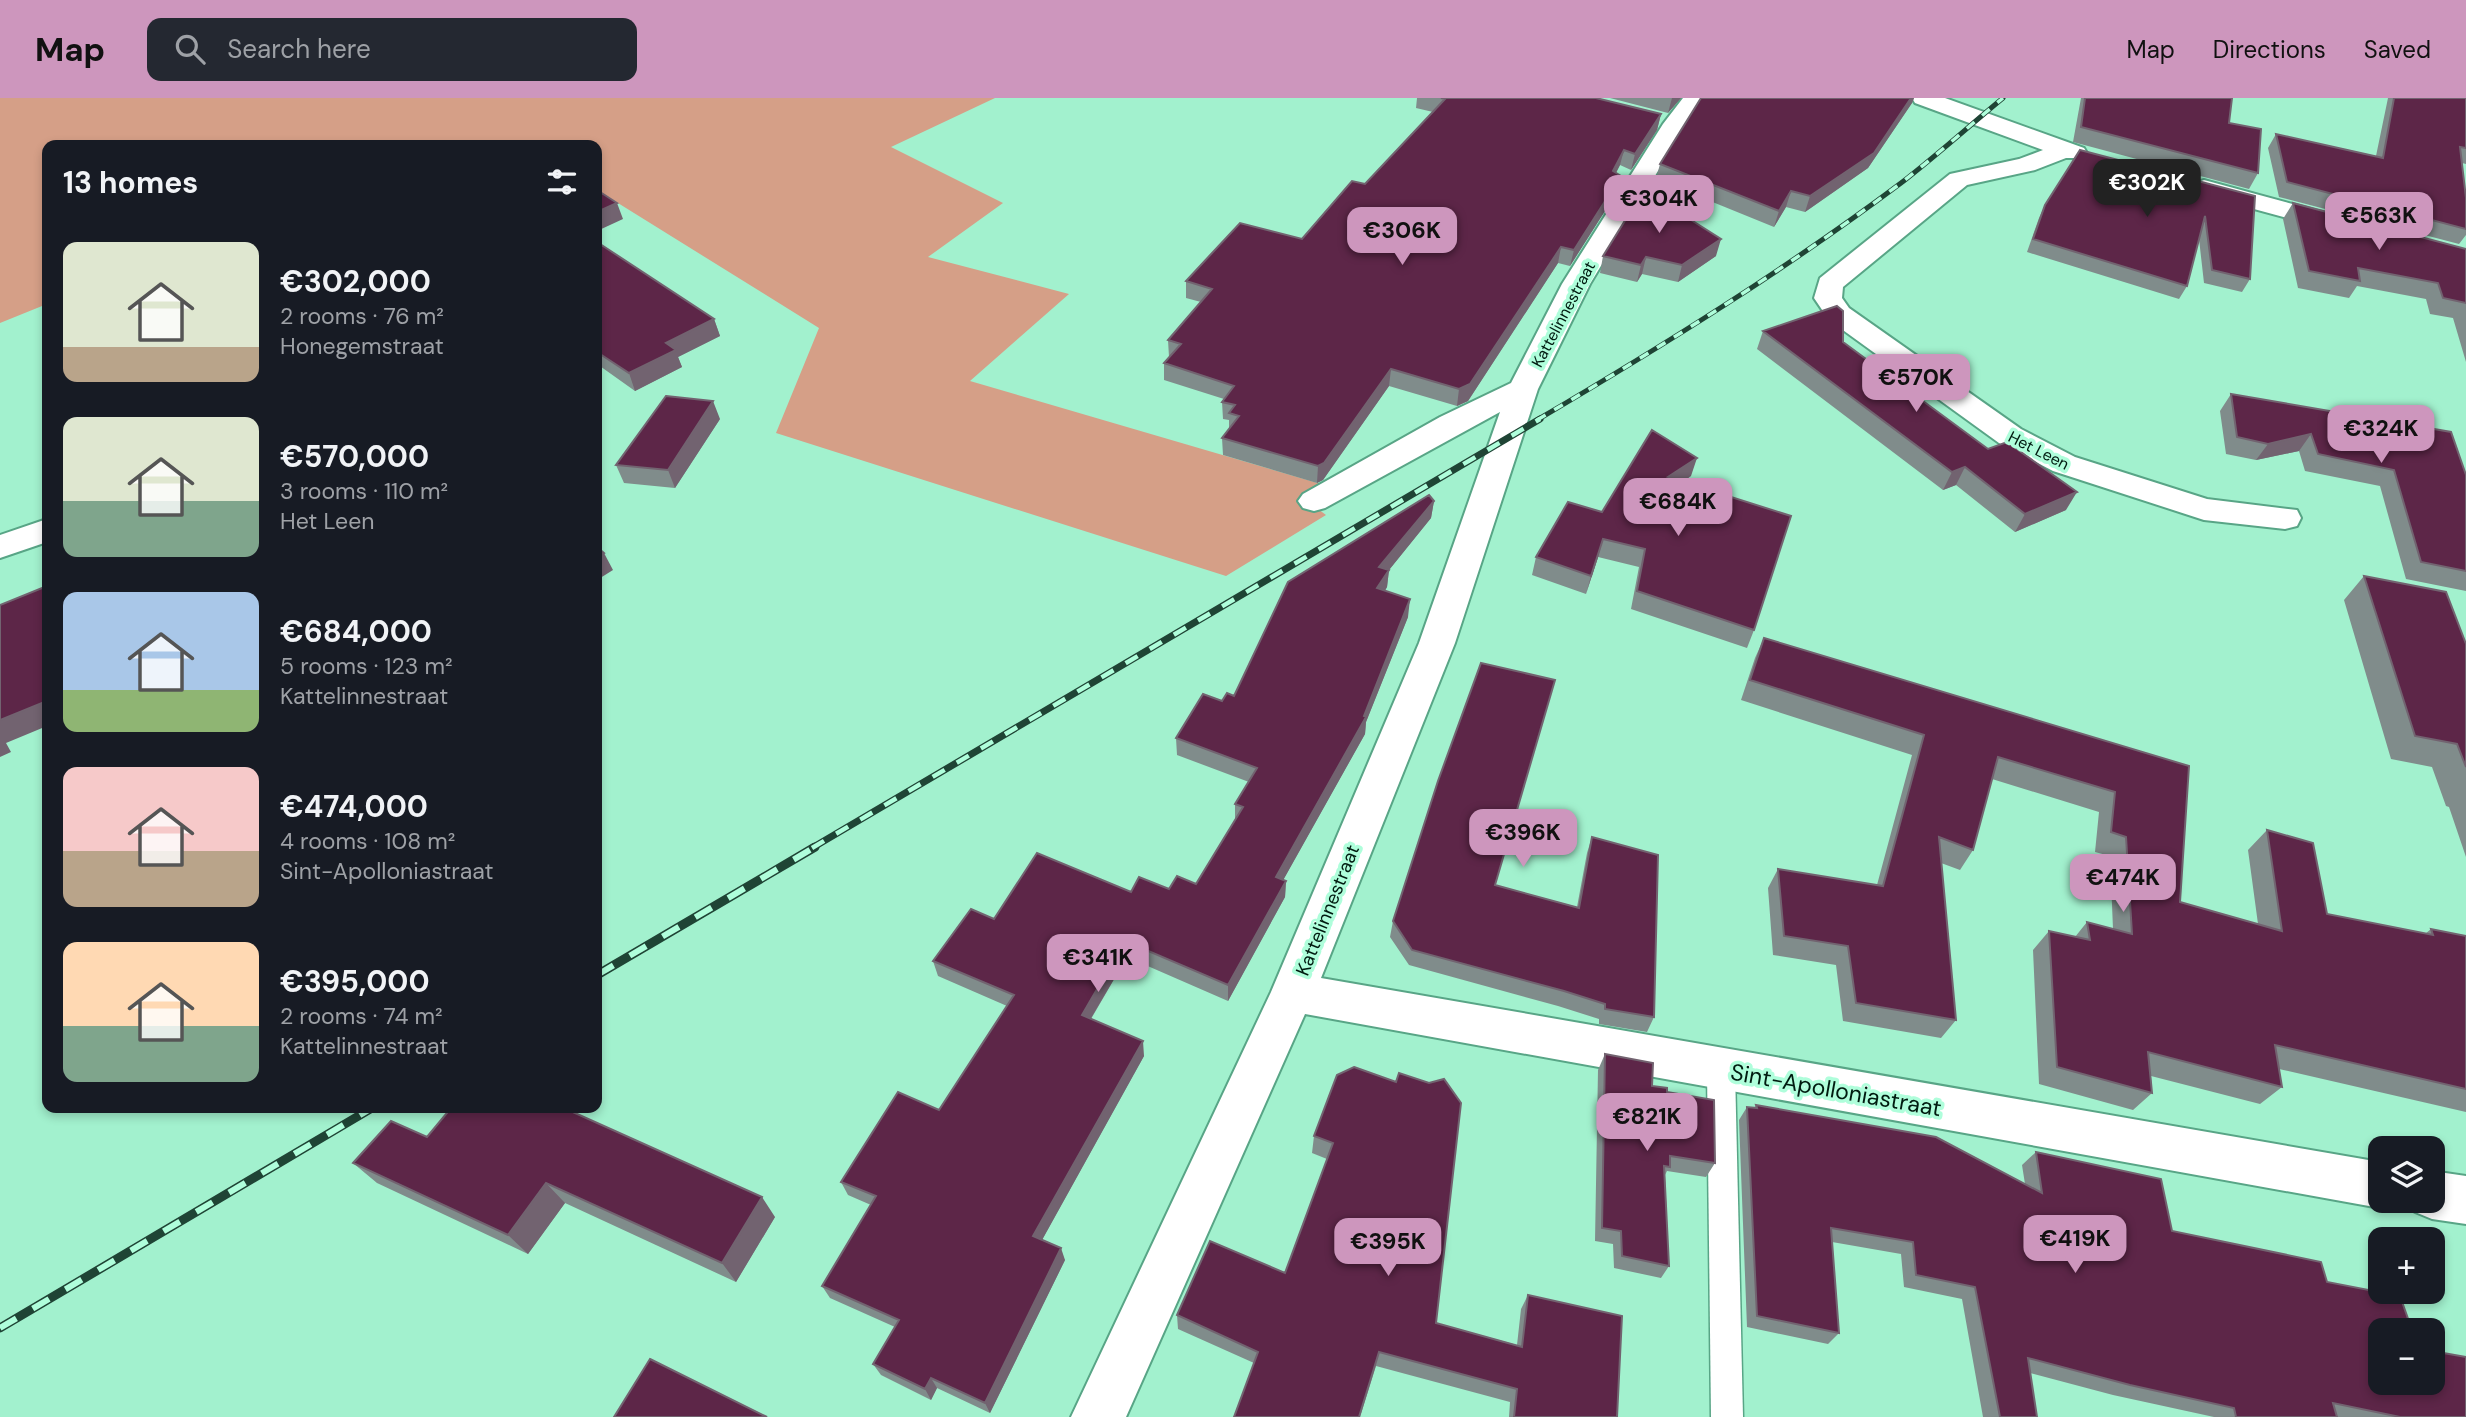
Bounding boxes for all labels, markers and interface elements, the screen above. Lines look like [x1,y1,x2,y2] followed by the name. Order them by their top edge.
[147,18,637,81] search box
[35,28,105,71] text: Map
[171,30,209,68] icon: search
[227,32,371,66] text: Search here
[2127,34,2175,65] text: Map
[2213,34,2326,65] text: Directions
[2364,34,2431,65] text: Saved
[2098,159,2196,219] pin: €302K
[63,163,198,202] text: 13 homes
[543,163,581,201] icon: filters
[2109,167,2185,197] text: €302K
[1610,176,1708,235] pin: €304K
[1620,183,1698,213] text: €304K
[2330,192,2428,252] pin: €563K
[2341,200,2417,230] text: €563K
[1353,208,1451,267] pin: €306K
[1363,215,1441,245] text: €306K
[1527,258,1600,371] street label: Kattelinnestraat
[280,262,431,301] text: €302,000
[119,270,203,354] icon: home
[280,301,444,331] text: 2 rooms · 76 m²
[280,331,444,361] text: Honegemstraat
[1867,354,1965,414] pin: €570K
[1878,362,1954,392] text: €570K
[2332,406,2430,465] pin: €324K
[2343,413,2419,443] text: €324K
[2005,426,2073,475] street label: Het Leen
[280,437,429,476] text: €570,000
[119,445,203,529] icon: home
[280,476,448,506] text: 3 rooms · 110 m²
[1629,478,1727,538] pin: €684K
[1639,486,1717,516] text: €684K
[280,506,374,536] text: Het Leen
[280,612,432,651] text: €684,000
[119,620,203,704] icon: home
[280,651,453,681] text: 5 rooms · 123 m²
[280,681,448,711] text: Kattelinnestraat
[280,787,428,826] text: €474,000
[119,795,203,879] icon: home
[1474,810,1572,869] pin: €396K
[1485,817,1561,847] text: €396K
[280,826,455,856] text: 4 rooms · 108 m²
[1290,841,1365,979] street label: Kattelinnestraat
[2074,854,2172,914] pin: €474K
[280,856,494,886] text: Sint-Apolloniastraat
[2086,862,2160,892] text: €474K
[1049,934,1147,994] pin: €341K
[1063,942,1133,972] text: €341K
[280,962,430,1001] text: €395,000
[119,970,203,1054] icon: home
[280,1001,443,1031] text: 2 rooms · 74 m²
[280,1031,448,1061] text: Kattelinnestraat
[1728,1057,1944,1123] street label: Sint-Apolloniastraat
[1598,1094,1696,1153] pin: €821K
[1612,1101,1682,1131] text: €821K
[2368,1136,2445,1395] map controls
[2368,1136,2445,1213] button: layers
[2026,1216,2124,1275] pin: €419K
[1339,1218,1437,1278] pin: €395K
[2039,1223,2111,1253] text: €419K
[1350,1226,1426,1256] text: €395K
[2368,1227,2445,1304] button: +
[2368,1318,2445,1395] button: −

